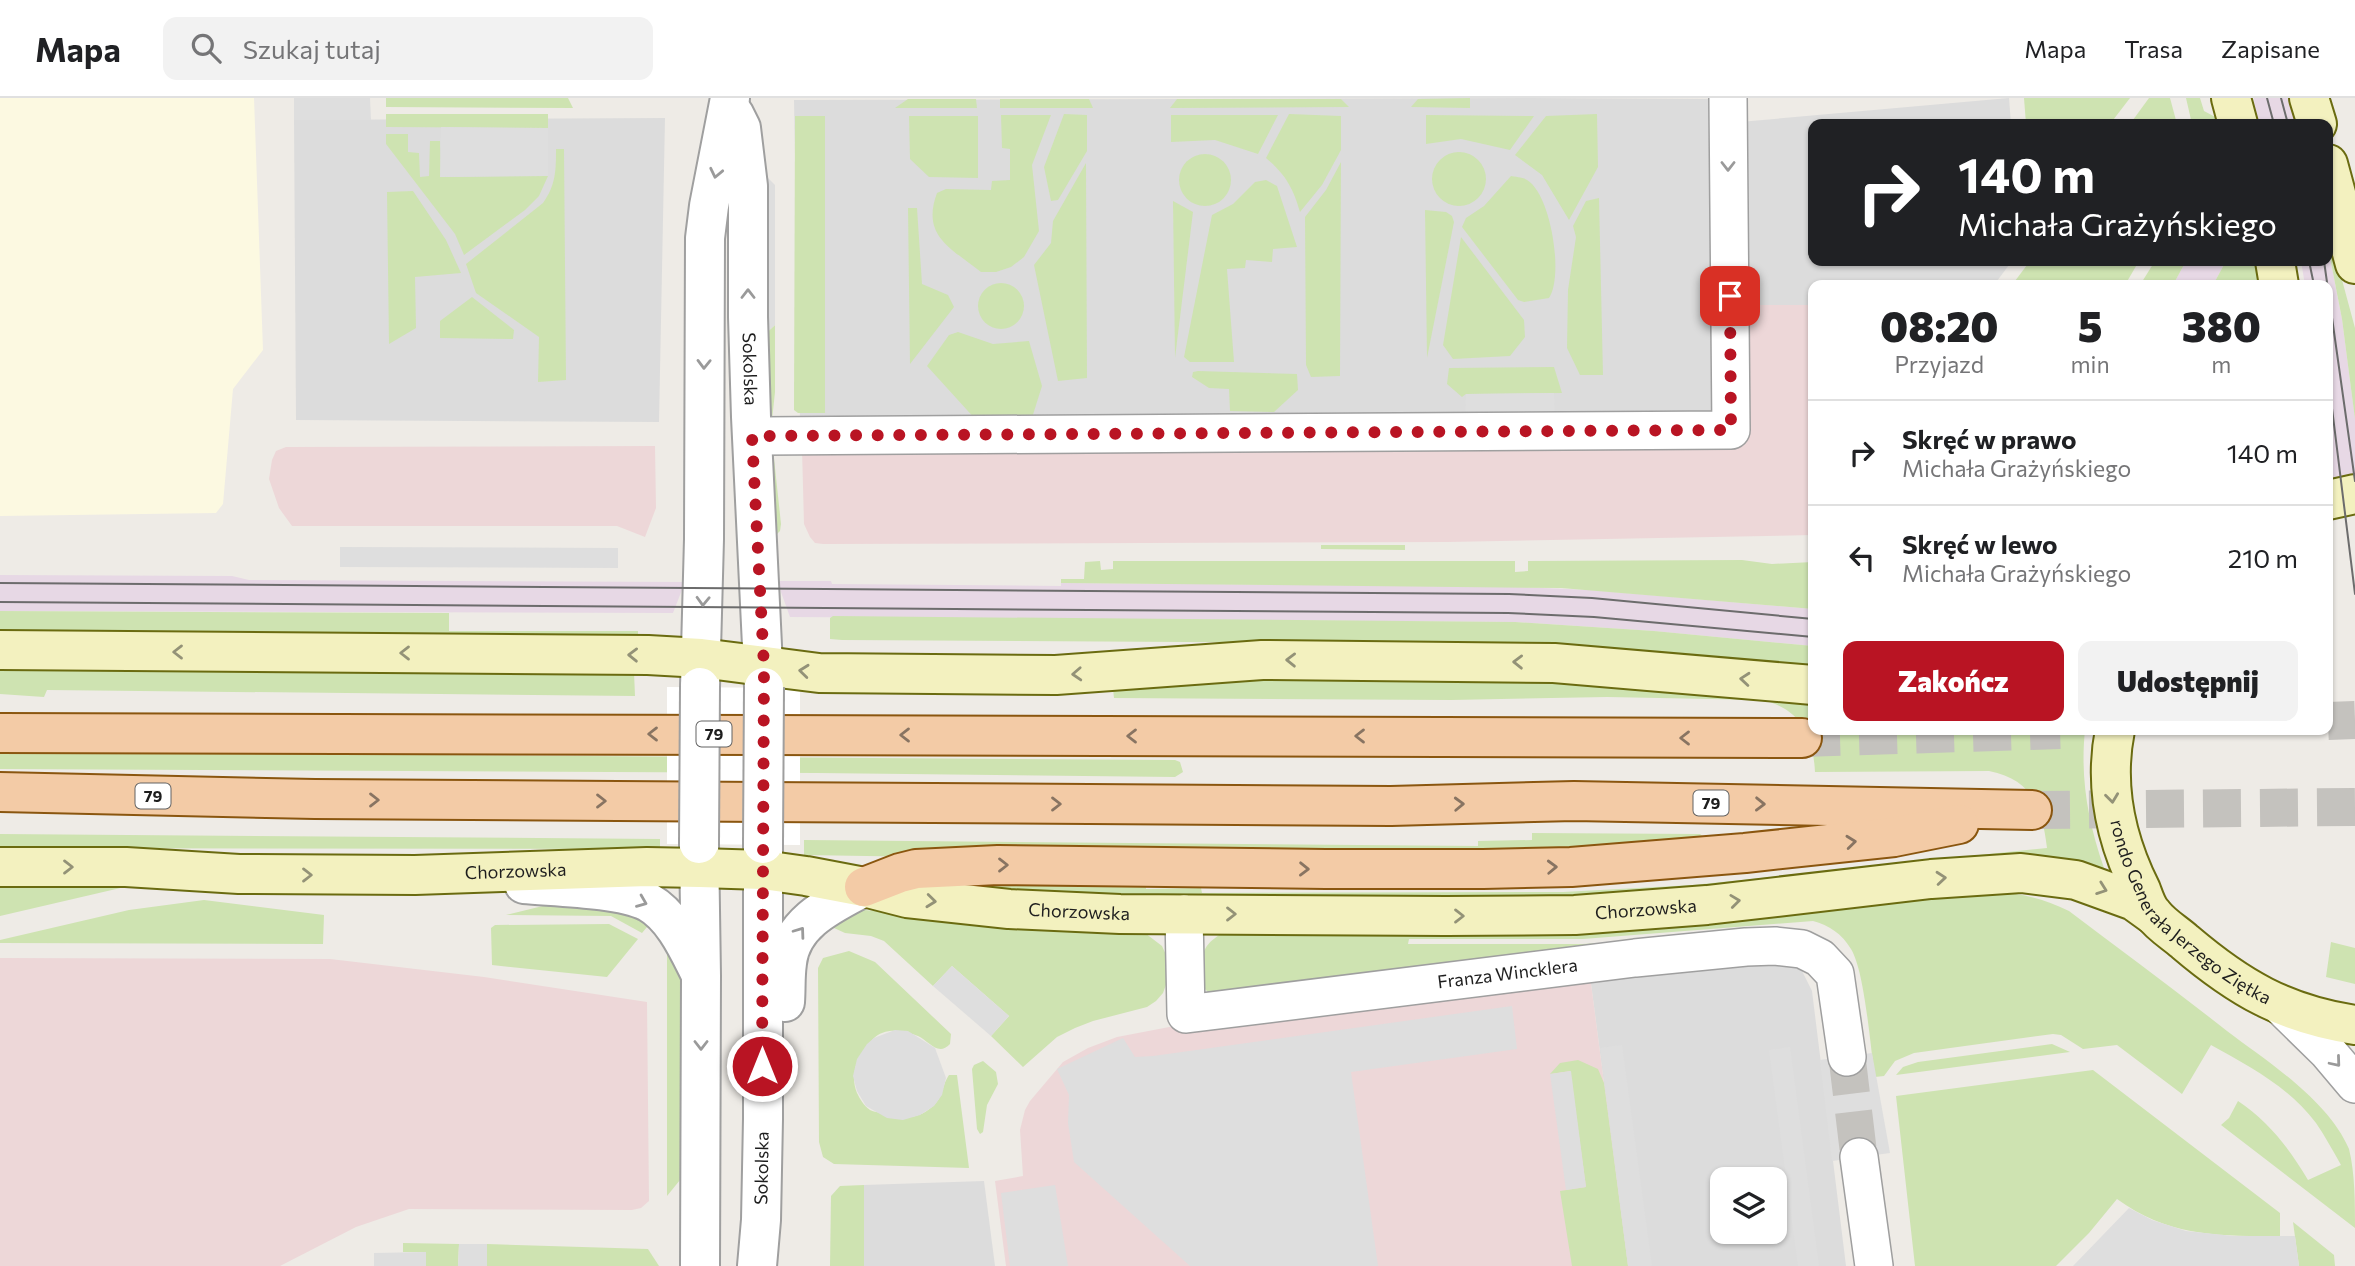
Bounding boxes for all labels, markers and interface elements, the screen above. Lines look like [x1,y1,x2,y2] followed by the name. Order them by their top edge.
[163,17,653,80] search box
[35,28,121,69] text: Mapa
[187,29,225,67] icon: search
[243,33,381,64] text: Szukaj tutaj
[2024,34,2086,63] text: Mapa
[2124,34,2183,63] text: Trasa
[2221,34,2320,63] text: Zapisane
[1958,143,2095,203] text: 140 m
[1843,147,1934,238] icon: right
[1721,161,1736,172] one-way arrow
[710,167,724,179] one-way arrow
[1958,203,2277,243] text: Michała Grażyńskiego
[1700,266,1760,326] pin
[1711,277,1749,315] icon: arrive
[740,288,756,299] one-way arrow
[1880,299,1998,351] text: 08:20
[2078,299,2102,351] text: 5
[2182,299,2261,351] text: 380
[738,332,763,406] street label: Sokolska
[1894,350,1984,378] text: Przyjazd
[2070,350,2110,378] text: min
[2211,350,2231,378] text: m
[696,359,712,370] one-way arrow
[1902,423,2077,454] text: Skręć w prawo
[1843,434,1881,472] icon: right
[2227,437,2298,468] text: 140 m
[1902,454,2131,482] text: Michała Grażyńskiego
[1902,528,2058,559] text: Skręć w lewo
[1843,539,1881,577] icon: left
[2228,542,2298,573] text: 210 m
[1902,559,2131,587] text: Michała Grażyńskiego
[695,596,710,607] one-way arrow
[1843,641,2064,721] button: Zakończ
[2078,641,2298,721] button: Udostępnij
[172,644,183,660] one-way arrow
[400,645,410,661] one-way arrow
[627,647,638,663] one-way arrow
[1285,653,1296,668] one-way arrow
[1512,655,1523,670] one-way arrow
[798,664,809,679] one-way arrow
[1071,666,1082,681] one-way arrow
[1739,672,1750,687] one-way arrow
[696,722,732,747] road number: 79
[647,726,657,742] one-way arrow
[899,727,909,743] one-way arrow
[1126,728,1137,743] one-way arrow
[1354,728,1364,744] one-way arrow
[1679,730,1690,746] one-way arrow
[136,783,170,808] road number: 79
[1694,790,1728,816] road number: 79
[369,792,379,808] one-way arrow
[2105,792,2120,803] one-way arrow
[596,793,607,809] one-way arrow
[1051,796,1062,812] one-way arrow
[1455,796,1465,812] one-way arrow
[1755,797,1766,812] one-way arrow
[2106,817,2275,1009] street label: rondo Generała Jerzego Ziętka
[1846,834,1857,849] one-way arrow
[998,857,1009,873] one-way arrow
[464,858,567,883] street label: Chorzowska
[63,859,74,875] one-way arrow
[1546,860,1557,875] one-way arrow
[1299,861,1310,877] one-way arrow
[302,867,313,882] one-way arrow
[1936,871,1947,886] one-way arrow
[2096,881,2108,895] one-way arrow
[925,893,937,908] one-way arrow
[635,894,648,908] one-way arrow
[1594,894,1697,923] street label: Chorzowska
[1729,894,1741,909] one-way arrow
[1028,898,1130,924] street label: Chorzowska
[1226,907,1237,922] one-way arrow
[1454,908,1465,924] one-way arrow
[792,927,804,940] one-way arrow
[1436,953,1579,993] street label: Franza Wincklera
[725,1029,799,1103] position arrow
[693,1040,709,1050] one-way arrow
[2328,1053,2340,1066] one-way arrow
[749,1131,773,1205] street label: Sokolska
[1710,1167,1787,1244] map controls
[1710,1167,1787,1244] button: layers

